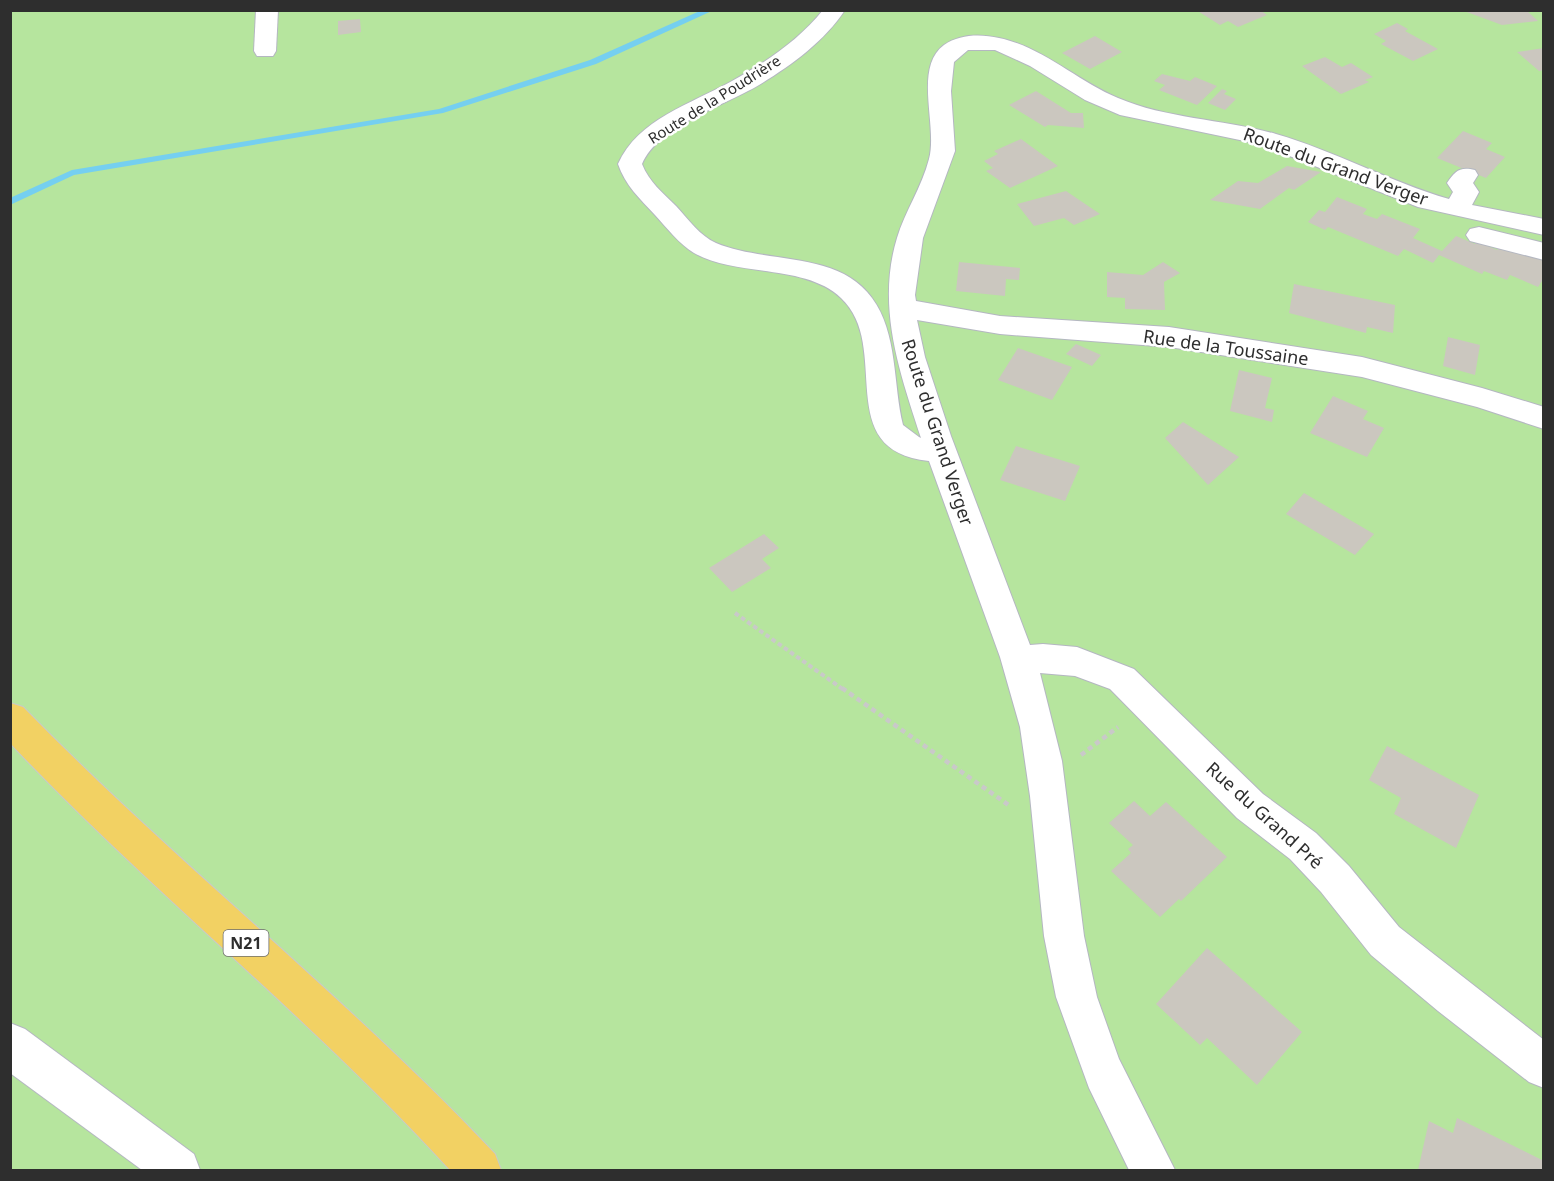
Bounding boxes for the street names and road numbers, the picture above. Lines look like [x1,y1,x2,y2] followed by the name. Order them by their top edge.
[644,50,784,148] street label: Route de la Poudrière
[1240,121,1432,211] street label: Route du Grand Verger
[1142,324,1310,370] street label: Rue de la Toussaine
[896,336,980,529] street label: Route du Grand Verger
[1201,756,1329,874] street label: Rue du Grand Pré
[224,930,268,956] road number: N21

